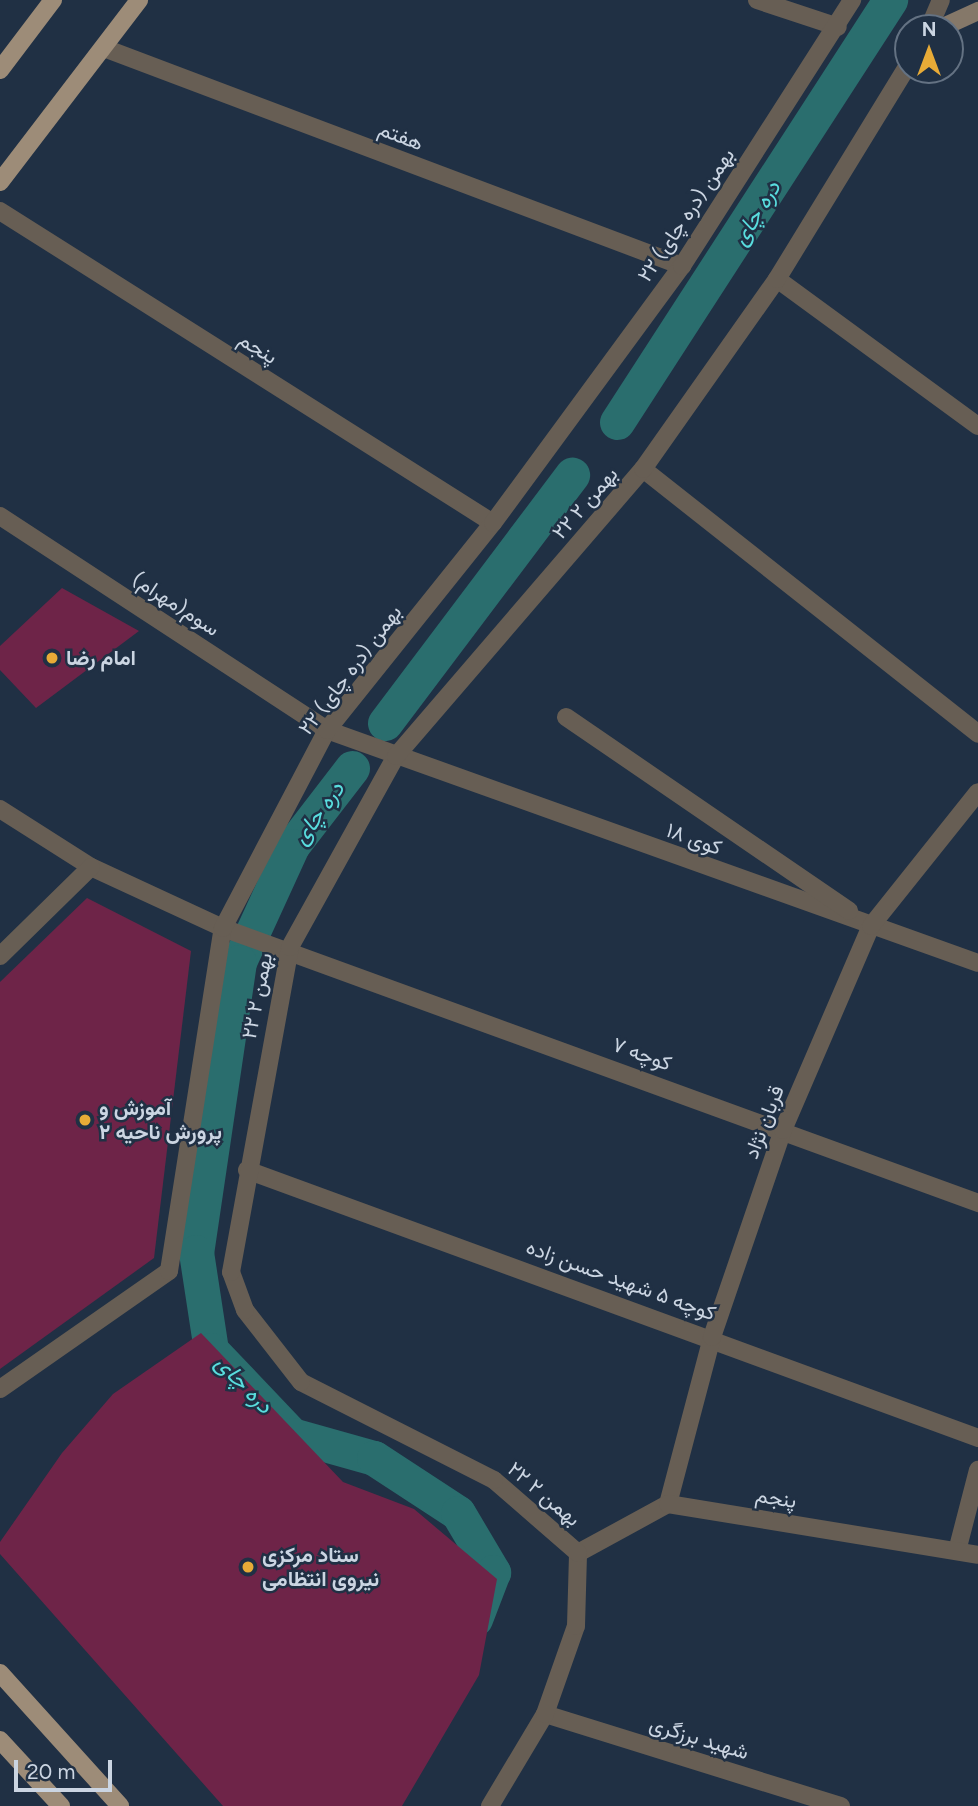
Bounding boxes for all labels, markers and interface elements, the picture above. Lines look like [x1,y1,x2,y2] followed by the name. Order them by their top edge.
[894,14,964,84] north arrow
[922,18,936,41] text: N
[375,116,427,156] street label: هفتم
[632,143,740,287] street label: ۲۲ بهمن (دره چای)
[725,176,787,250] water label: دره چای
[234,326,282,370] street label: پنجم
[547,462,623,544] street label: ۲۲ بهمن ۲
[128,567,224,641] street label: سوم(مهرام)
[293,600,407,740] street label: ۲۲ بهمن (دره چای)
[66,645,136,671] place label: امام رضا
[44,650,60,666] marker: امام رضا
[286,776,350,850] water label: دره چای
[663,817,725,861] street label: کوی ۱۸
[236,951,278,1041] street label: ۲۲ بهمن ۲
[609,1032,675,1076] street label: کوچه ۷
[739,1082,789,1162] street label: قربان نژاد
[99,1095,222,1145] place label: آموزش و پرورش ناحیه ۲
[77,1112,93,1128] marker: آموزش و پرورش ناحیه ۲
[523,1234,719,1326] street label: کوچه ۵ شهید حسن زاده
[209,1349,279,1419] water label: دره چای
[503,1456,585,1532] street label: ۲۲ بهمن ۲
[754,1482,798,1514] street label: پنجم
[262,1542,379,1592] place label: ستاد مرکزی نیروی انتظامی
[240,1559,256,1575] marker: ستاد مرکزی نیروی انتظامی
[646,1711,752,1765] street label: شهید برزگری
[18,1746,116,1790] scale bar
[27,1759,75,1784] text: 20 m

